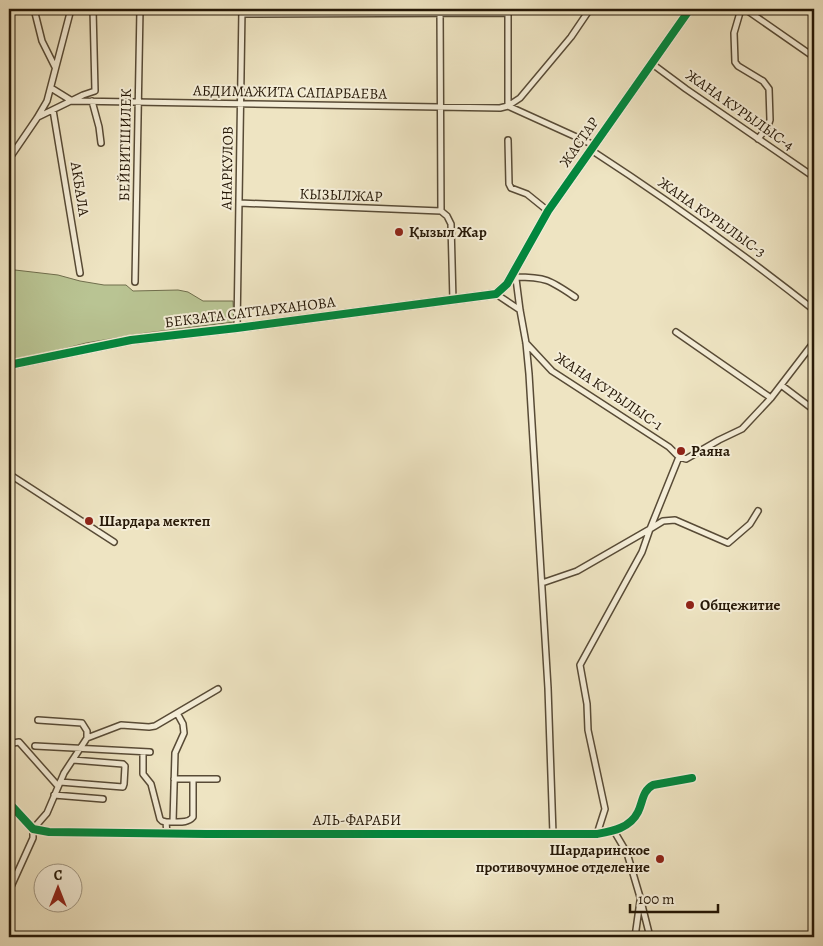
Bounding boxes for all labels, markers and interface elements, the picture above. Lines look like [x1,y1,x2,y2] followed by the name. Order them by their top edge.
[682,65,798,155] street label: ЖАНА КУРЫЛЫС-4
[192,80,387,104] street label: АБДИМАЖИТА САПАРБАЕВА
[114,88,136,202] street label: БЕЙБИТШИЛЕК
[555,113,603,171] street label: ЖАСТАР
[216,126,238,211] street label: АНАРКУЛОВ
[66,159,94,218] street label: АКБАЛА
[654,172,770,262] street label: ЖАНА КУРЫЛЫС-3
[299,184,383,206] street label: КЫЗЫЛЖАР
[409,222,487,242] place label: Қызыл Жар
[393,226,405,238] marker: Қызыл Жар
[163,292,337,332] street label: БЕКЗАТА САТТАРХАНОВА
[551,347,667,435] street label: ЖАНА КУРЫЛЫС-1
[691,441,731,461] place label: Раяна
[675,445,687,457] marker: Раяна
[99,511,211,531] place label: Шардара мектеп
[83,515,95,527] marker: Шардара мектеп
[700,595,781,615] place label: Общежитие
[684,599,696,611] marker: Общежитие
[312,810,401,830] street label: АЛЬ-ФАРАБИ
[476,840,650,877] place label: Шардаринское противочумное отделение
[654,853,666,865] marker: Шардаринское противочумное отделение
[32,864,82,914] north arrow
[54,866,63,885] text: С
[630,881,718,913] scale bar
[638,889,675,909] text: 100 m

